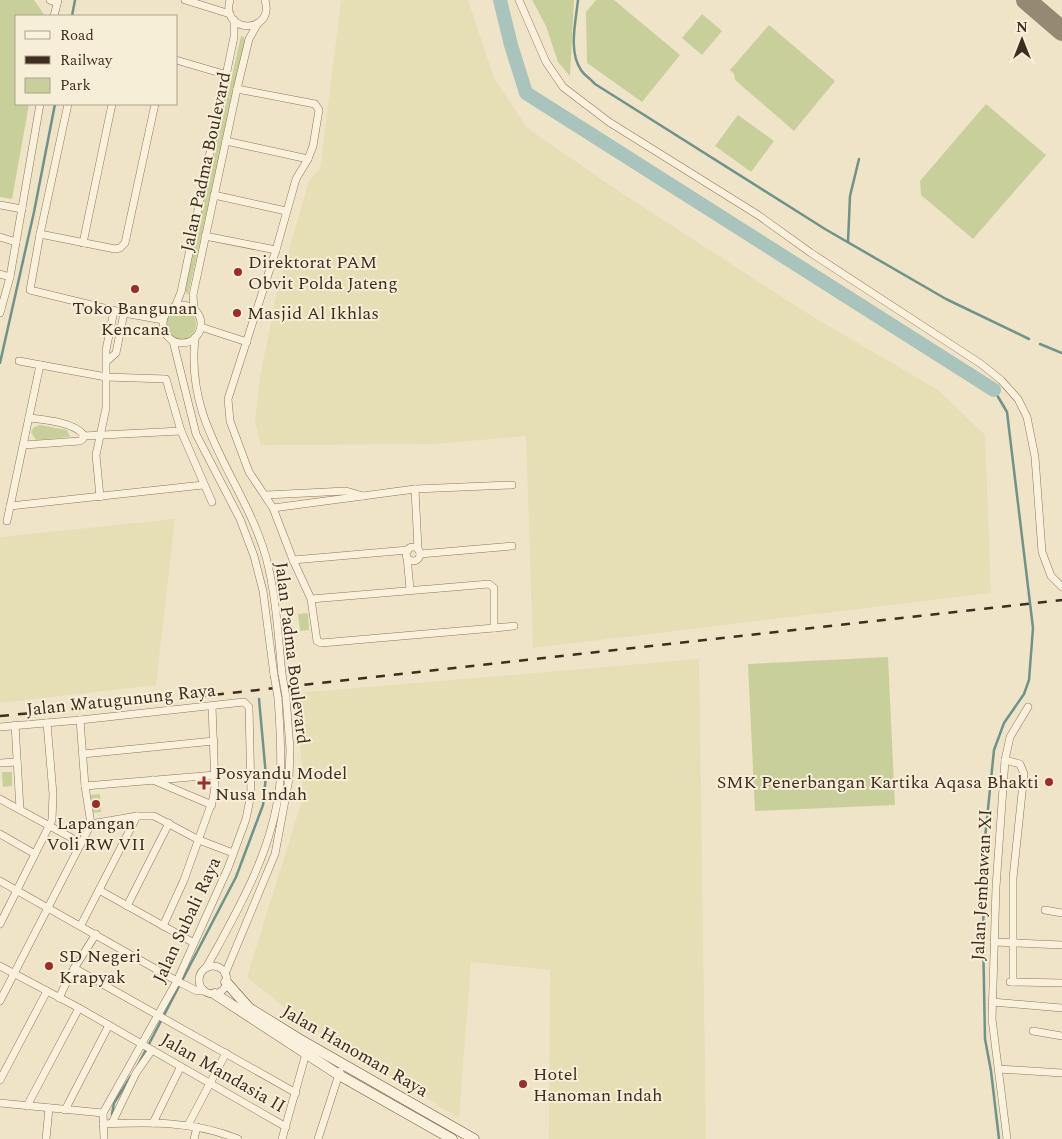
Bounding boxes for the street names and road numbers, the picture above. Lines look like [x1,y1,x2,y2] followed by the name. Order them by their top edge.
[174,69,238,255] street label: Jalan Padma Boulevard
[267,560,317,746] street label: Jalan Padma Boulevard
[25,677,217,723] street label: Jalan Watugunung Raya
[965,809,999,961] street label: Jalan Jembawan XI
[146,852,228,988] street label: Jalan Subali Raya
[277,998,433,1104] street label: Jalan Hanoman Raya
[155,1026,291,1120] street label: Jalan Mandasia II

